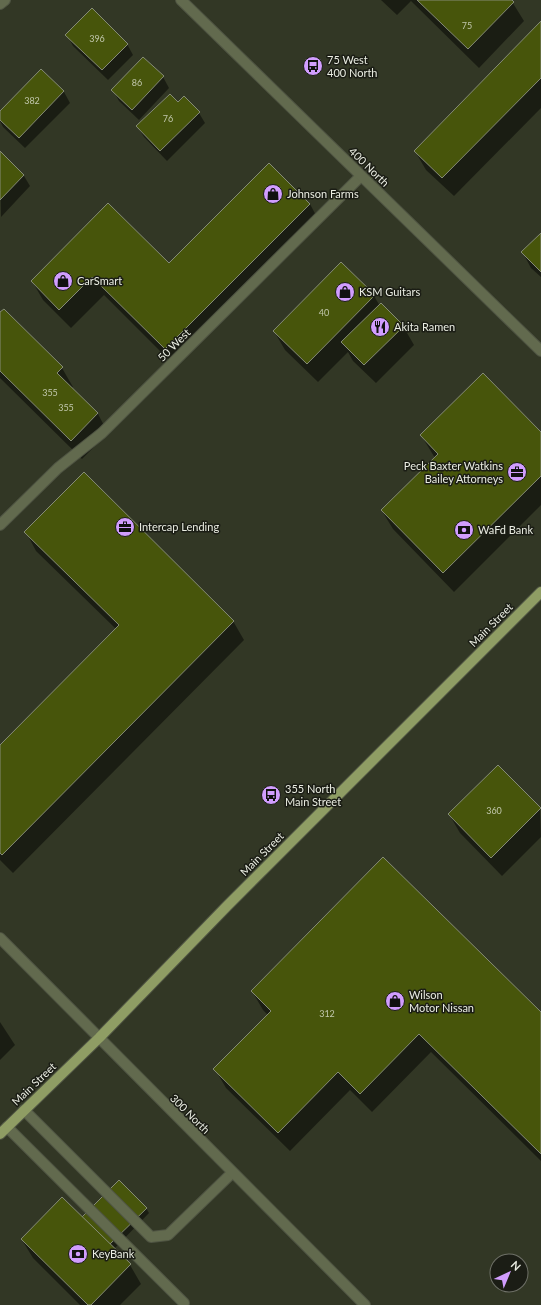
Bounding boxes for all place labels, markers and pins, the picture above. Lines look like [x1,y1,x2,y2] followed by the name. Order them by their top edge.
[327,53,378,79] place label: 75 West 400 North
[302,55,324,77] bus stop icon: 75 West 400 North
[262,183,284,205] shop icon: Johnson Farms
[287,187,359,200] place label: Johnson Farms
[52,270,74,292] shop icon: CarSmart
[77,274,122,287] place label: CarSmart
[334,281,356,303] shop icon: KSM Guitars
[359,285,420,298] place label: KSM Guitars
[369,316,391,338] restaurant icon: Akita Ramen
[394,320,455,333] place label: Akita Ramen
[404,459,503,485] place label: Peck Baxter Watkins Bailey Attorneys
[506,461,528,483] office icon: Peck Baxter Watkins Bailey Attorneys
[114,516,136,538] office icon: Intercap Lending
[453,519,475,541] bank icon: WaFd Bank
[139,520,219,533] place label: Intercap Lending
[478,523,533,536] place label: WaFd Bank
[285,782,341,808] place label: 355 North Main Street
[260,784,282,806] bus stop icon: 355 North Main Street
[409,988,474,1014] place label: Wilson Motor Nissan
[384,990,406,1012] shop icon: Wilson Motor Nissan
[67,1243,89,1265] bank icon: KeyBank
[92,1247,135,1260] place label: KeyBank

